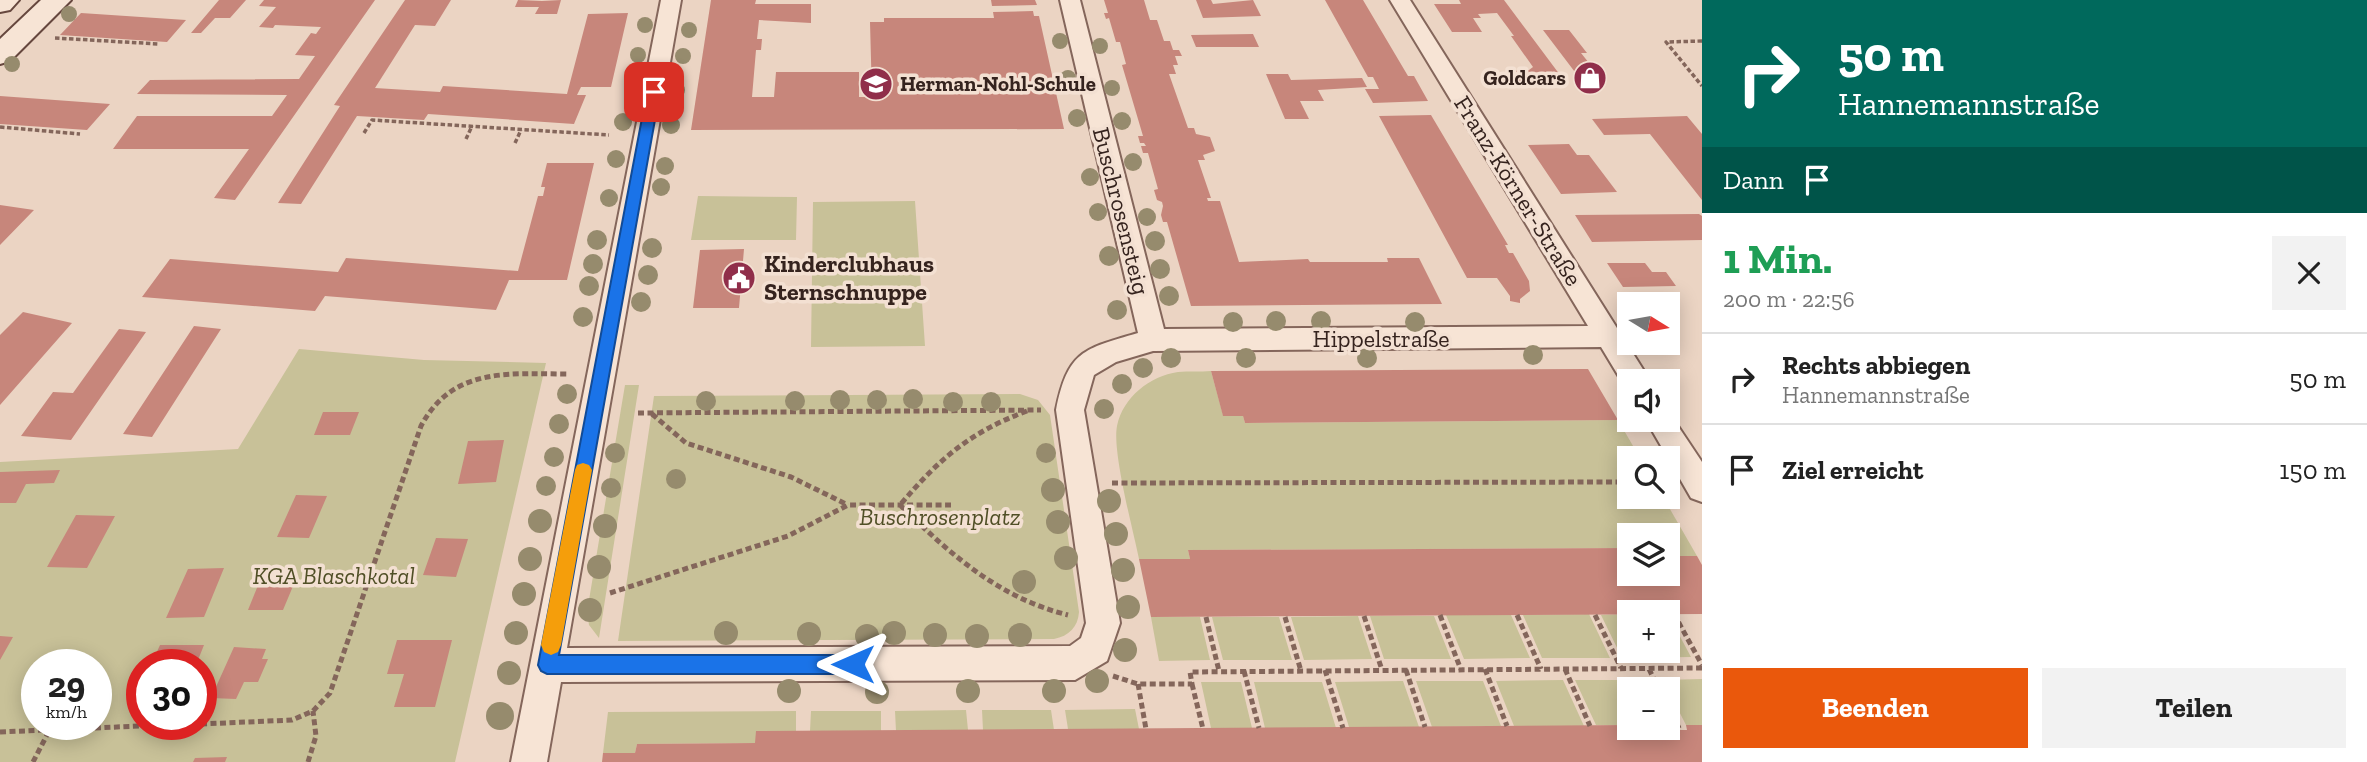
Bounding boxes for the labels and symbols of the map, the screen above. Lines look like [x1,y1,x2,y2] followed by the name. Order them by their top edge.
[1571,59,1609,97] shop icon: Goldcars
[624,62,684,122] pin
[857,65,895,103] school or university icon: Herman-Nohl-Schule
[1483,65,1566,90] place label: Goldcars
[900,71,1096,96] place label: Herman-Nohl-Schule
[1448,90,1589,291] street label: Franz-Körner-Straße
[1087,124,1156,298] street label: Buschrosensteig
[764,249,934,306] place label: Kinderclubhaus Sternschnuppe
[720,259,758,297] public building icon: Kinderclubhaus Sternschnuppe
[1617,292,1680,355] north arrow
[1313,324,1449,353] street label: Hippelstraße
[859,502,1021,531] park label: Buschrosenplatz
[253,561,415,590] park label: KGA Blaschkotal
[816,627,890,701] position arrow
[126,649,217,740] speed limit sign: 30

